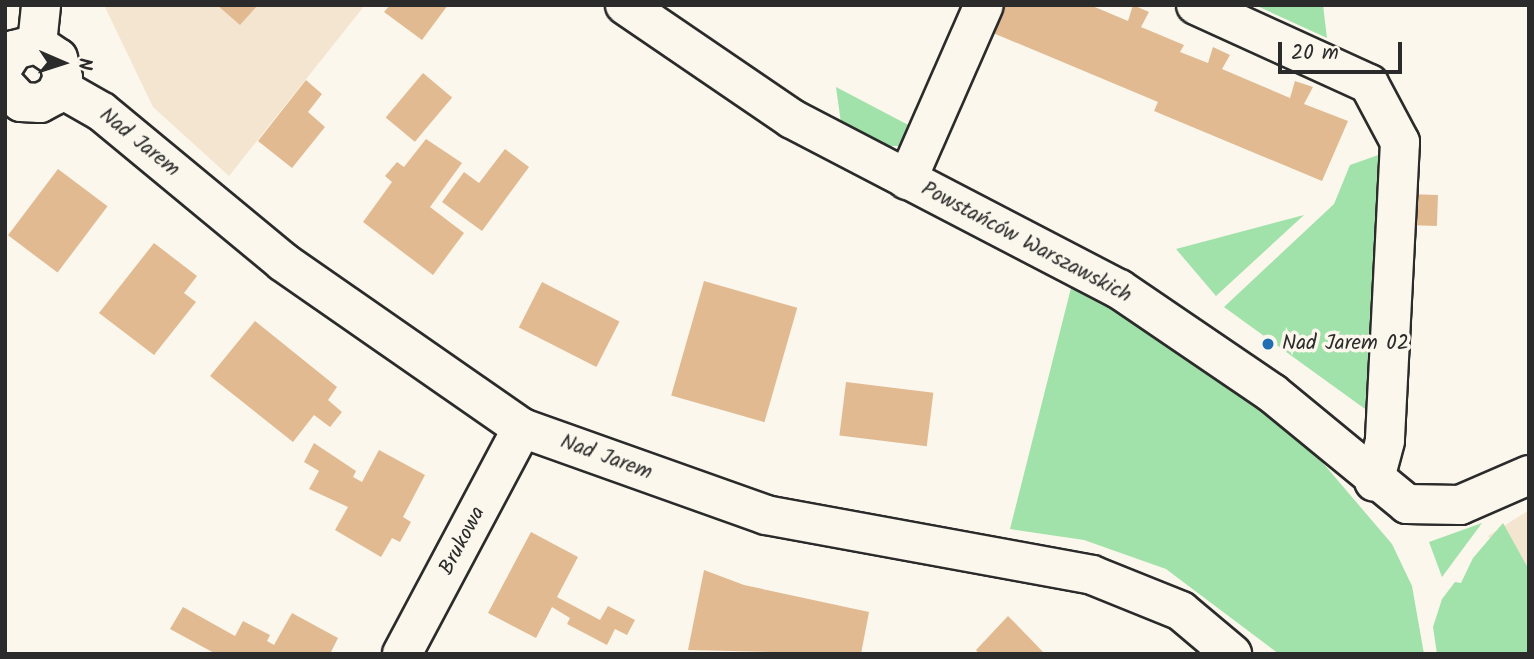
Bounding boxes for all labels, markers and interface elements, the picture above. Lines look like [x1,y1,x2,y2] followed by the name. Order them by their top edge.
[28,28,98,98] north arrow
[1282,28,1406,72] scale bar
[1291,37,1339,70] text: 20 m
[69,57,99,71] text: N
[94,103,184,183] street label: Nad Jarem
[917,177,1135,309] street label: Powstańców Warszawskich
[1282,331,1409,357] place label: Nad Jarem 02
[1260,336,1276,352] marker: Nad Jarem 02
[557,430,655,486] street label: Nad Jarem
[435,503,491,579] street label: Brukowa

